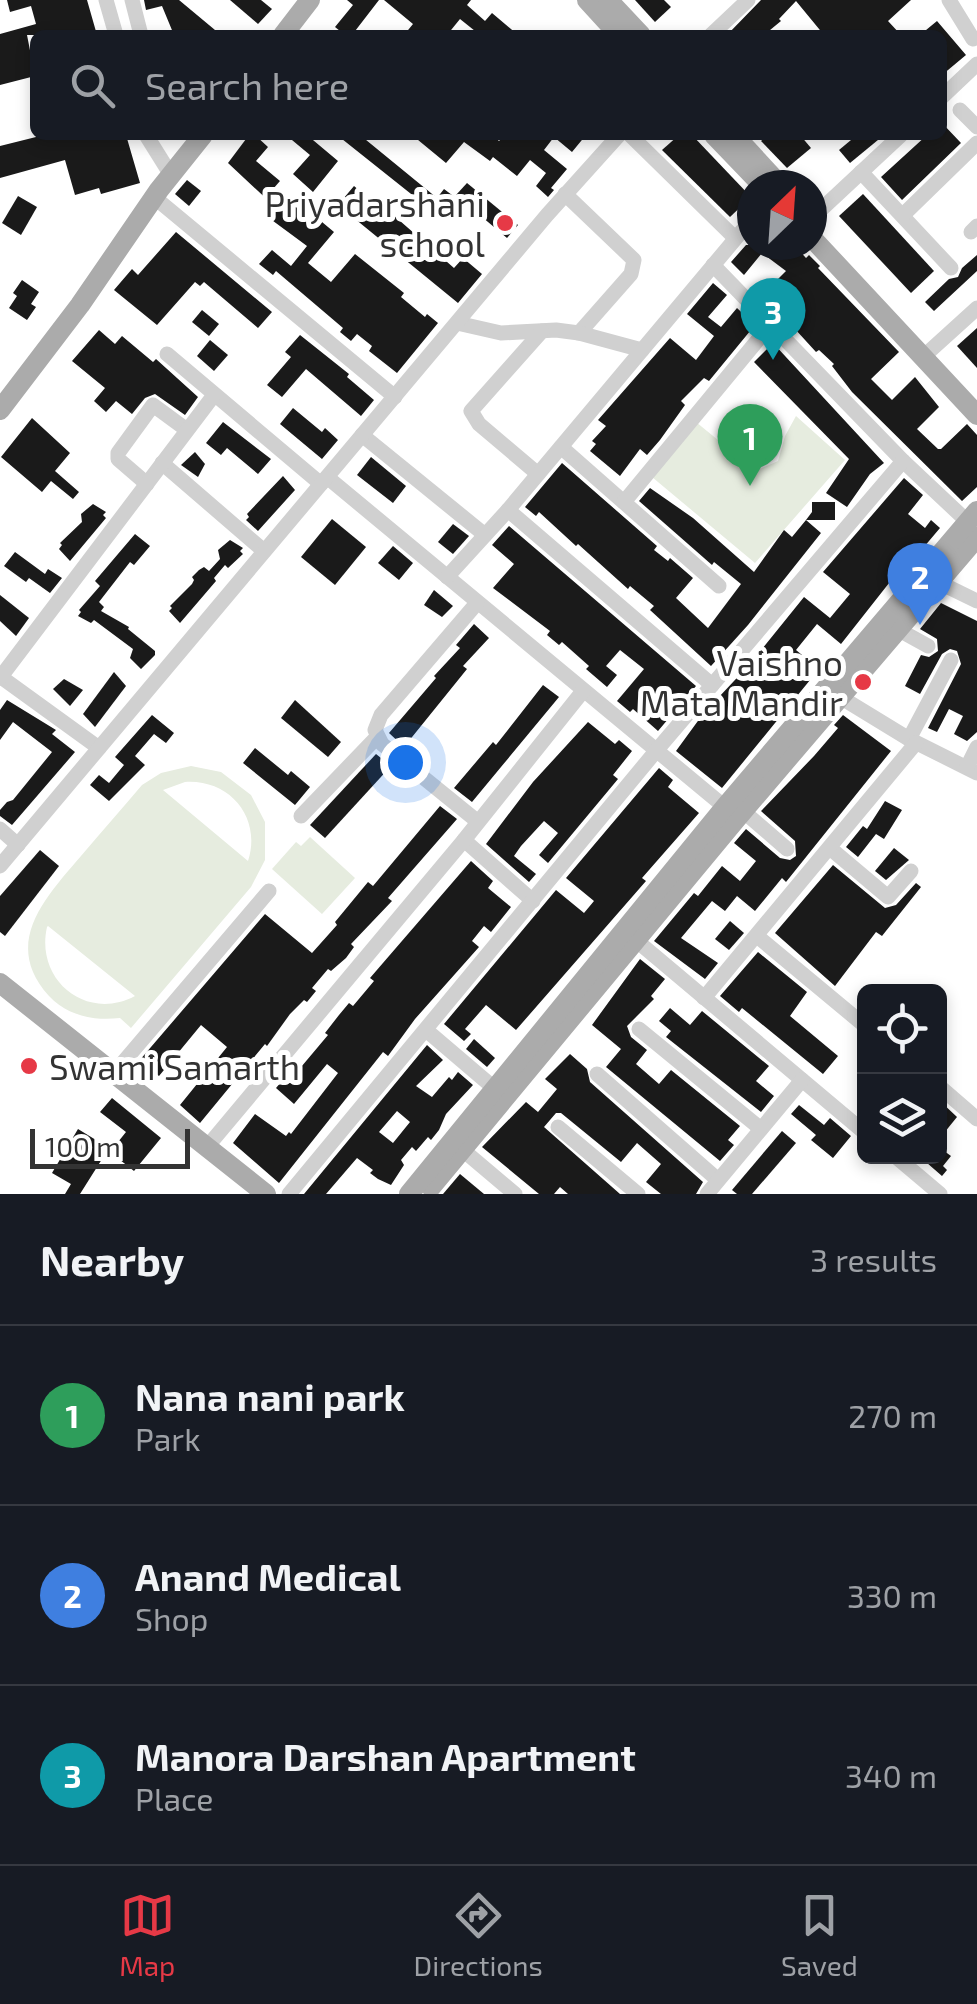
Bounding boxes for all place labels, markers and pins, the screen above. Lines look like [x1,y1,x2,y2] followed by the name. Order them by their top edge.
[264,182,486,264] place label: Priyadarshani school
[494,212,516,234] marker: Priyadarshani school
[740,278,806,360] pin: 3
[718,404,782,486] pin: 1
[888,542,952,625] pin: 2
[640,641,843,723] place label: Vaishno Mata Mandir
[852,671,874,693] marker: Vaishno Mata Mandir
[49,1045,300,1087] place label: Swami Samarth
[18,1055,40,1077] marker: Swami Samarth

